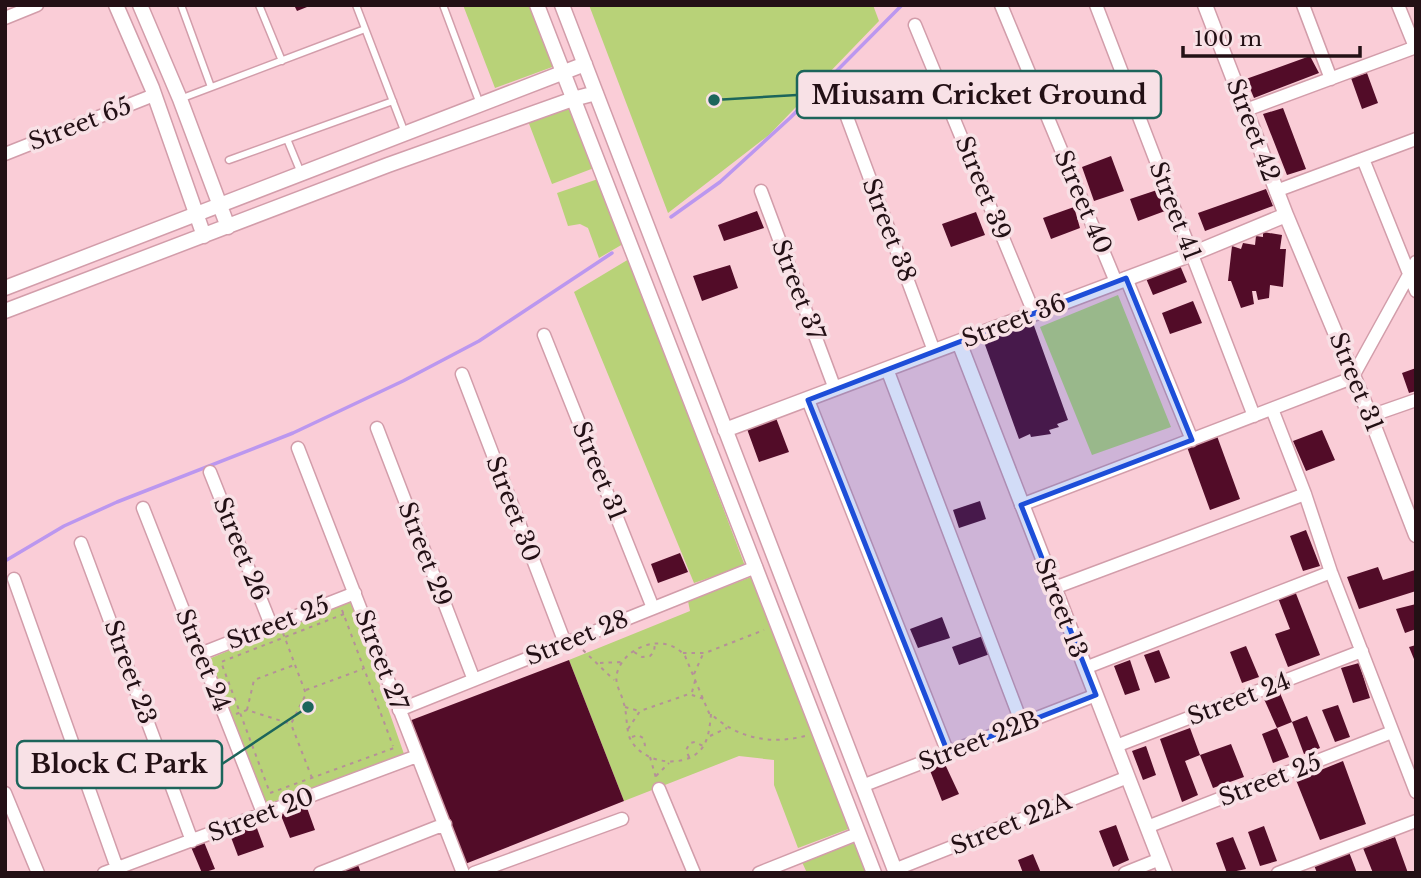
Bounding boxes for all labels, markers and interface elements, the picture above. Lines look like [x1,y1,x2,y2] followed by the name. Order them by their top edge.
[1183,14,1360,58] scale bar
[1194,26,1262,52] text: 100 m
[797,71,1161,118] callout: Miusam Cricket Ground
[1221,74,1286,185] street label: Street 42
[811,79,1147,111] text: Miusam Cricket Ground
[24,91,136,156] street label: Street 65
[950,132,1017,244] street label: Street 39
[1049,145,1118,258] street label: Street 40
[1143,157,1208,264] street label: Street 41
[857,174,922,286] street label: Street 38
[766,235,831,345] street label: Street 37
[958,287,1070,354] street label: Street 36
[1323,328,1389,436] street label: Street 31
[566,417,632,525] street label: Street 31
[480,452,547,566] street label: Street 30
[208,493,275,605] street label: Street 26
[392,498,459,610] street label: Street 29
[1029,554,1094,662] street label: Street 13
[222,590,333,655] street label: Street 25
[170,604,237,715] street label: Street 24
[521,604,633,671] street label: Street 28
[349,605,414,715] street label: Street 27
[98,616,163,728] street label: Street 23
[1183,666,1294,731] street label: Street 24
[914,704,1043,777] street label: Street 22B
[17,741,222,788] callout: Block C Park
[1214,747,1325,812] street label: Street 25
[30,748,208,780] text: Block C Park
[204,781,318,848] street label: Street 20
[946,786,1076,861] street label: Street 22A

